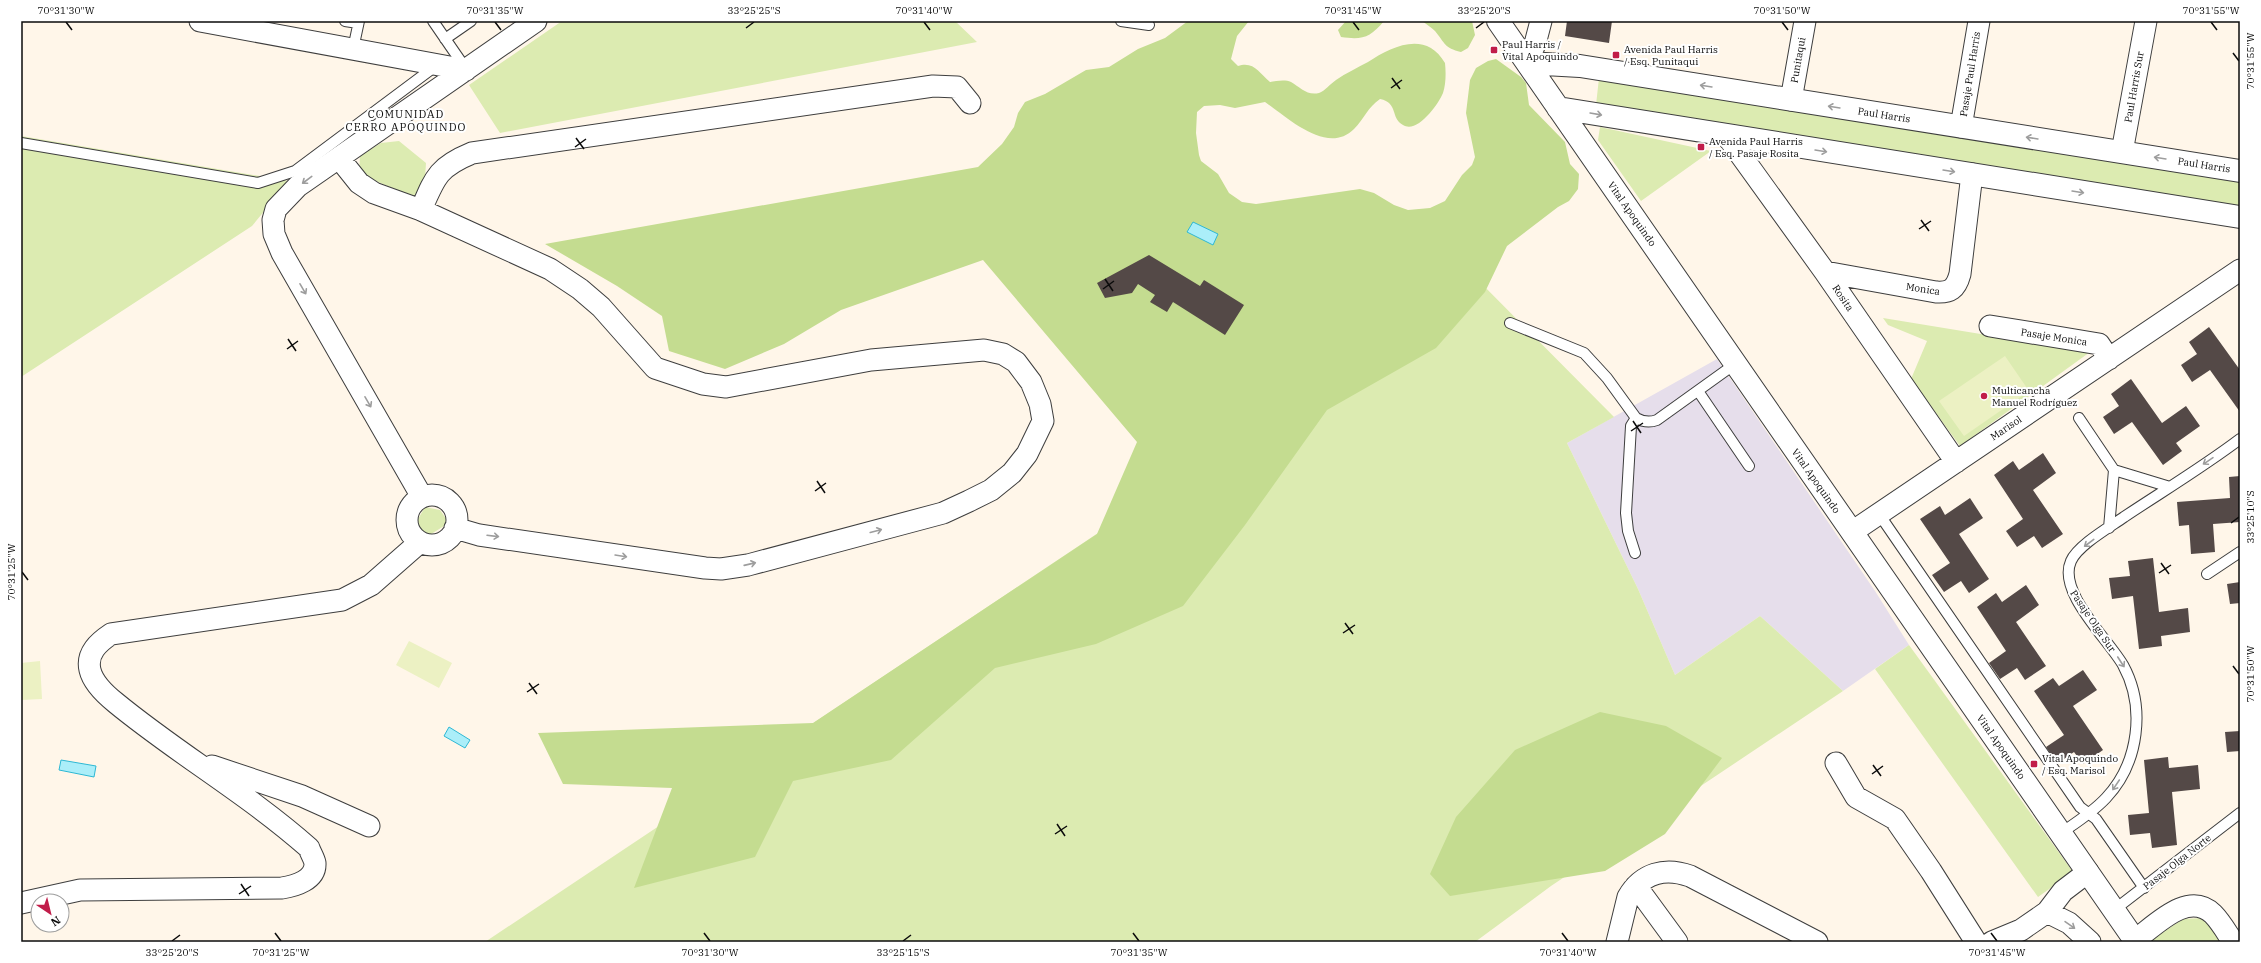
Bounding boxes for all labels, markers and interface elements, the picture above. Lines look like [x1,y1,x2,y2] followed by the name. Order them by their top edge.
[37,4,95,17] text: 70°31'30"W
[466,4,524,17] text: 70°31'35"W
[727,4,781,17] text: 33°25'25"S
[895,4,953,17] text: 70°31'40"W
[1324,4,1382,17] text: 70°31'45"W
[1457,4,1511,17] text: 33°25'20"S
[1753,4,1811,17] text: 70°31'50"W
[2182,4,2240,17] text: 70°31'55"W
[1957,30,1983,117] street label: Pasaje Paul Harris
[2244,32,2257,90] text: 70°31'55"W
[1788,36,1808,84] street label: Punitaqui
[1502,38,1578,63] place label: Paul Harris / Vital Apoquindo
[1624,43,1718,68] place label: Avenida Paul Harris / Esq. Punitaqui
[1489,45,1499,55] marker: Paul Harris / Vital Apoquindo
[1611,50,1621,60] marker: Avenida Paul Harris / Esq. Punitaqui
[2121,50,2147,124] street label: Paul Harris Sur
[1700,82,1713,90] one-way arrow
[1828,103,1841,111] one-way arrow
[1857,104,1911,126] street label: Paul Harris
[346,107,466,134] district label: COMUNIDAD CERRO APOQUINDO
[1589,110,1602,118] one-way arrow
[2026,134,2039,142] one-way arrow
[1709,135,1803,160] place label: Avenida Paul Harris / Esq. Pasaje Rosita
[1696,142,1706,152] marker: Avenida Paul Harris / Esq. Pasaje Rosita
[1814,147,1827,155] one-way arrow
[2154,154,2167,162] one-way arrow
[2177,154,2231,176] street label: Paul Harris
[1943,167,1956,175] one-way arrow
[301,176,312,184] one-way arrow
[1605,179,1659,249] street label: Vital Apoquindo
[2071,188,2084,196] one-way arrow
[1905,280,1942,298] street label: Monica
[1829,282,1857,314] street label: Rosita
[300,283,308,295] one-way arrow
[2020,325,2089,349] street label: Pasaje Monica
[1992,384,2077,409] place label: Multicancha Manuel Rodríguez
[1979,391,1989,401] marker: Multicancha Manuel Rodríguez
[364,395,372,407] one-way arrow
[1988,413,2024,443] street label: Marisol
[1789,446,1843,516] street label: Vital Apoquindo
[2203,457,2214,465] one-way arrow
[2244,490,2257,544] text: 33°25'10"S
[869,526,882,534] one-way arrow
[486,532,499,540] one-way arrow
[2084,538,2095,547] one-way arrow
[5,543,18,601] text: 70°31'25"W
[614,552,627,560] one-way arrow
[743,559,756,567] one-way arrow
[2067,587,2119,655] street label: Pasaje Olga Sur
[2244,645,2257,703] text: 70°31'50"W
[2117,656,2125,668] one-way arrow
[1974,712,2028,782] street label: Vital Apoquindo
[2042,752,2118,777] place label: Vital Apoquindo / Esq. Marisol
[2029,759,2039,769] marker: Vital Apoquindo / Esq. Marisol
[2112,779,2120,790] one-way arrow
[2140,831,2214,893] street label: Pasaje Olga Norte
[30,893,70,933] north arrow
[48,913,63,930] text: N
[2065,921,2076,929] one-way arrow
[145,946,199,959] text: 33°25'20"S
[252,946,310,959] text: 70°31'25"W
[681,946,739,959] text: 70°31'30"W
[876,946,930,959] text: 33°25'15"S
[1110,946,1168,959] text: 70°31'35"W
[1539,946,1597,959] text: 70°31'40"W
[1968,946,2026,959] text: 70°31'45"W

